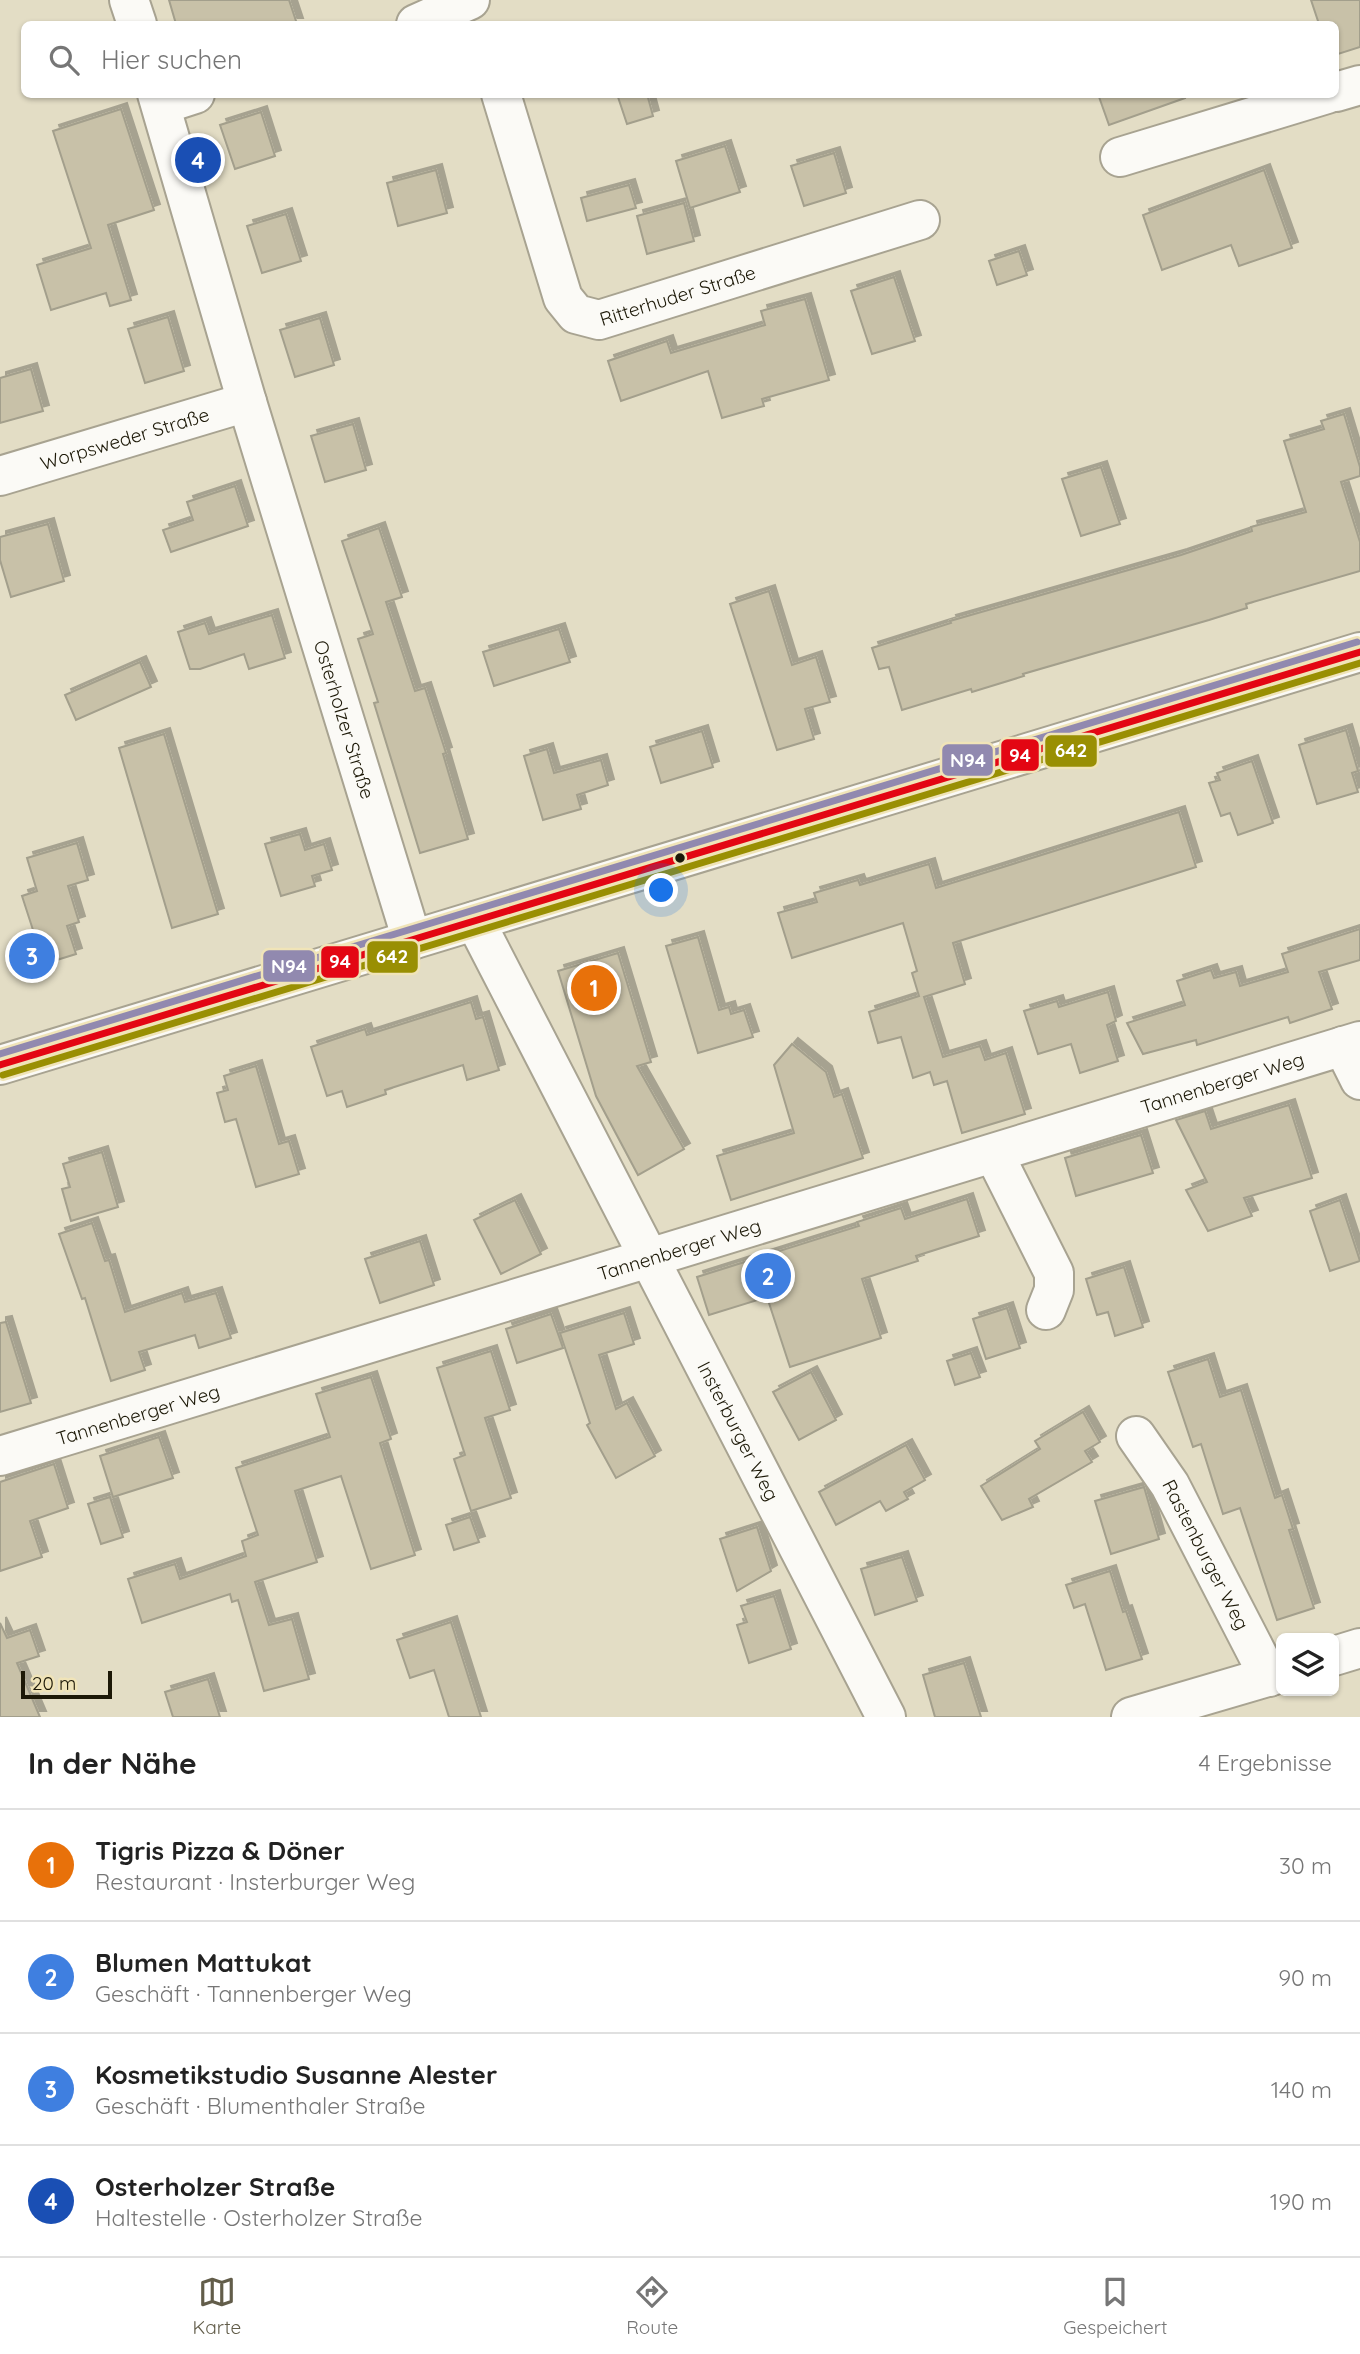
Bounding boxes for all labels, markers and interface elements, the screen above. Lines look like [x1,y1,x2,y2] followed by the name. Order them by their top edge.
[21,21,1339,98] search box
[45,41,83,79] icon: search
[101,43,242,76] text: Hier suchen
[175,134,221,186] pin: 4
[597,260,759,331] street label: Ritterhuder Straße
[37,402,212,475] street label: Worpsweder Straße
[309,637,380,802] street label: Osterholzer Straße
[1044,734,1098,768] line badge: 642
[1000,738,1040,772] line badge: 94
[1055,738,1087,762] text: 642
[941,743,994,777] line badge: N94
[1009,743,1031,767] text: 94
[950,748,986,772] text: N94
[673,851,687,865] unlabelled marker
[644,873,678,907] your location
[9,930,55,982] pin: 3
[366,940,419,974] line badge: 642
[376,944,408,968] text: 642
[320,945,360,979] line badge: 94
[262,949,316,983] line badge: N94
[329,949,351,973] text: 94
[271,954,307,978] text: N94
[571,962,617,1014] pin: 1
[1138,1047,1307,1119] street label: Tannenberger Weg
[595,1213,764,1286] street label: Tannenberger Weg
[745,1250,791,1302] pin: 2
[692,1357,784,1505] street label: Insterburger Weg
[53,1379,223,1451] street label: Tannenberger Weg
[1157,1475,1255,1634] street label: Rastenburger Weg
[1276,1633,1339,1696] map controls
[1276,1633,1339,1696] button: layers
[21,1668,112,1700] scale bar
[32,1671,76,1695] text: 20 m
[28,1744,197,1782] text: In der Nähe
[1198,1748,1332,1777] text: 4 Ergebnisse
[95,1834,344,1867] text: Tigris Pizza & Döner
[47,1851,55,1880] text: 1
[1279,1851,1332,1880] text: 30 m
[95,1867,415,1896] text: Restaurant · Insterburger Weg
[95,1946,312,1979] text: Blumen Mattukat
[44,1963,58,1992] text: 2
[1278,1963,1332,1992] text: 90 m
[95,1979,412,2008] text: Geschäft · Tannenberger Weg
[95,2058,497,2091] text: Kosmetikstudio Susanne Alester
[45,2075,57,2104] text: 3
[1271,2075,1332,2104] text: 140 m
[95,2091,425,2120] text: Geschäft · Blumenthaler Straße
[95,2170,335,2203] text: Osterholzer Straße
[44,2187,58,2216] text: 4
[1270,2187,1332,2216] text: 190 m
[95,2203,423,2232] text: Haltestelle · Osterholzer Straße
[192,2273,241,2339] tab: Karte
[626,2273,678,2339] tab: Route
[1063,2273,1167,2339] tab: Gespeichert

